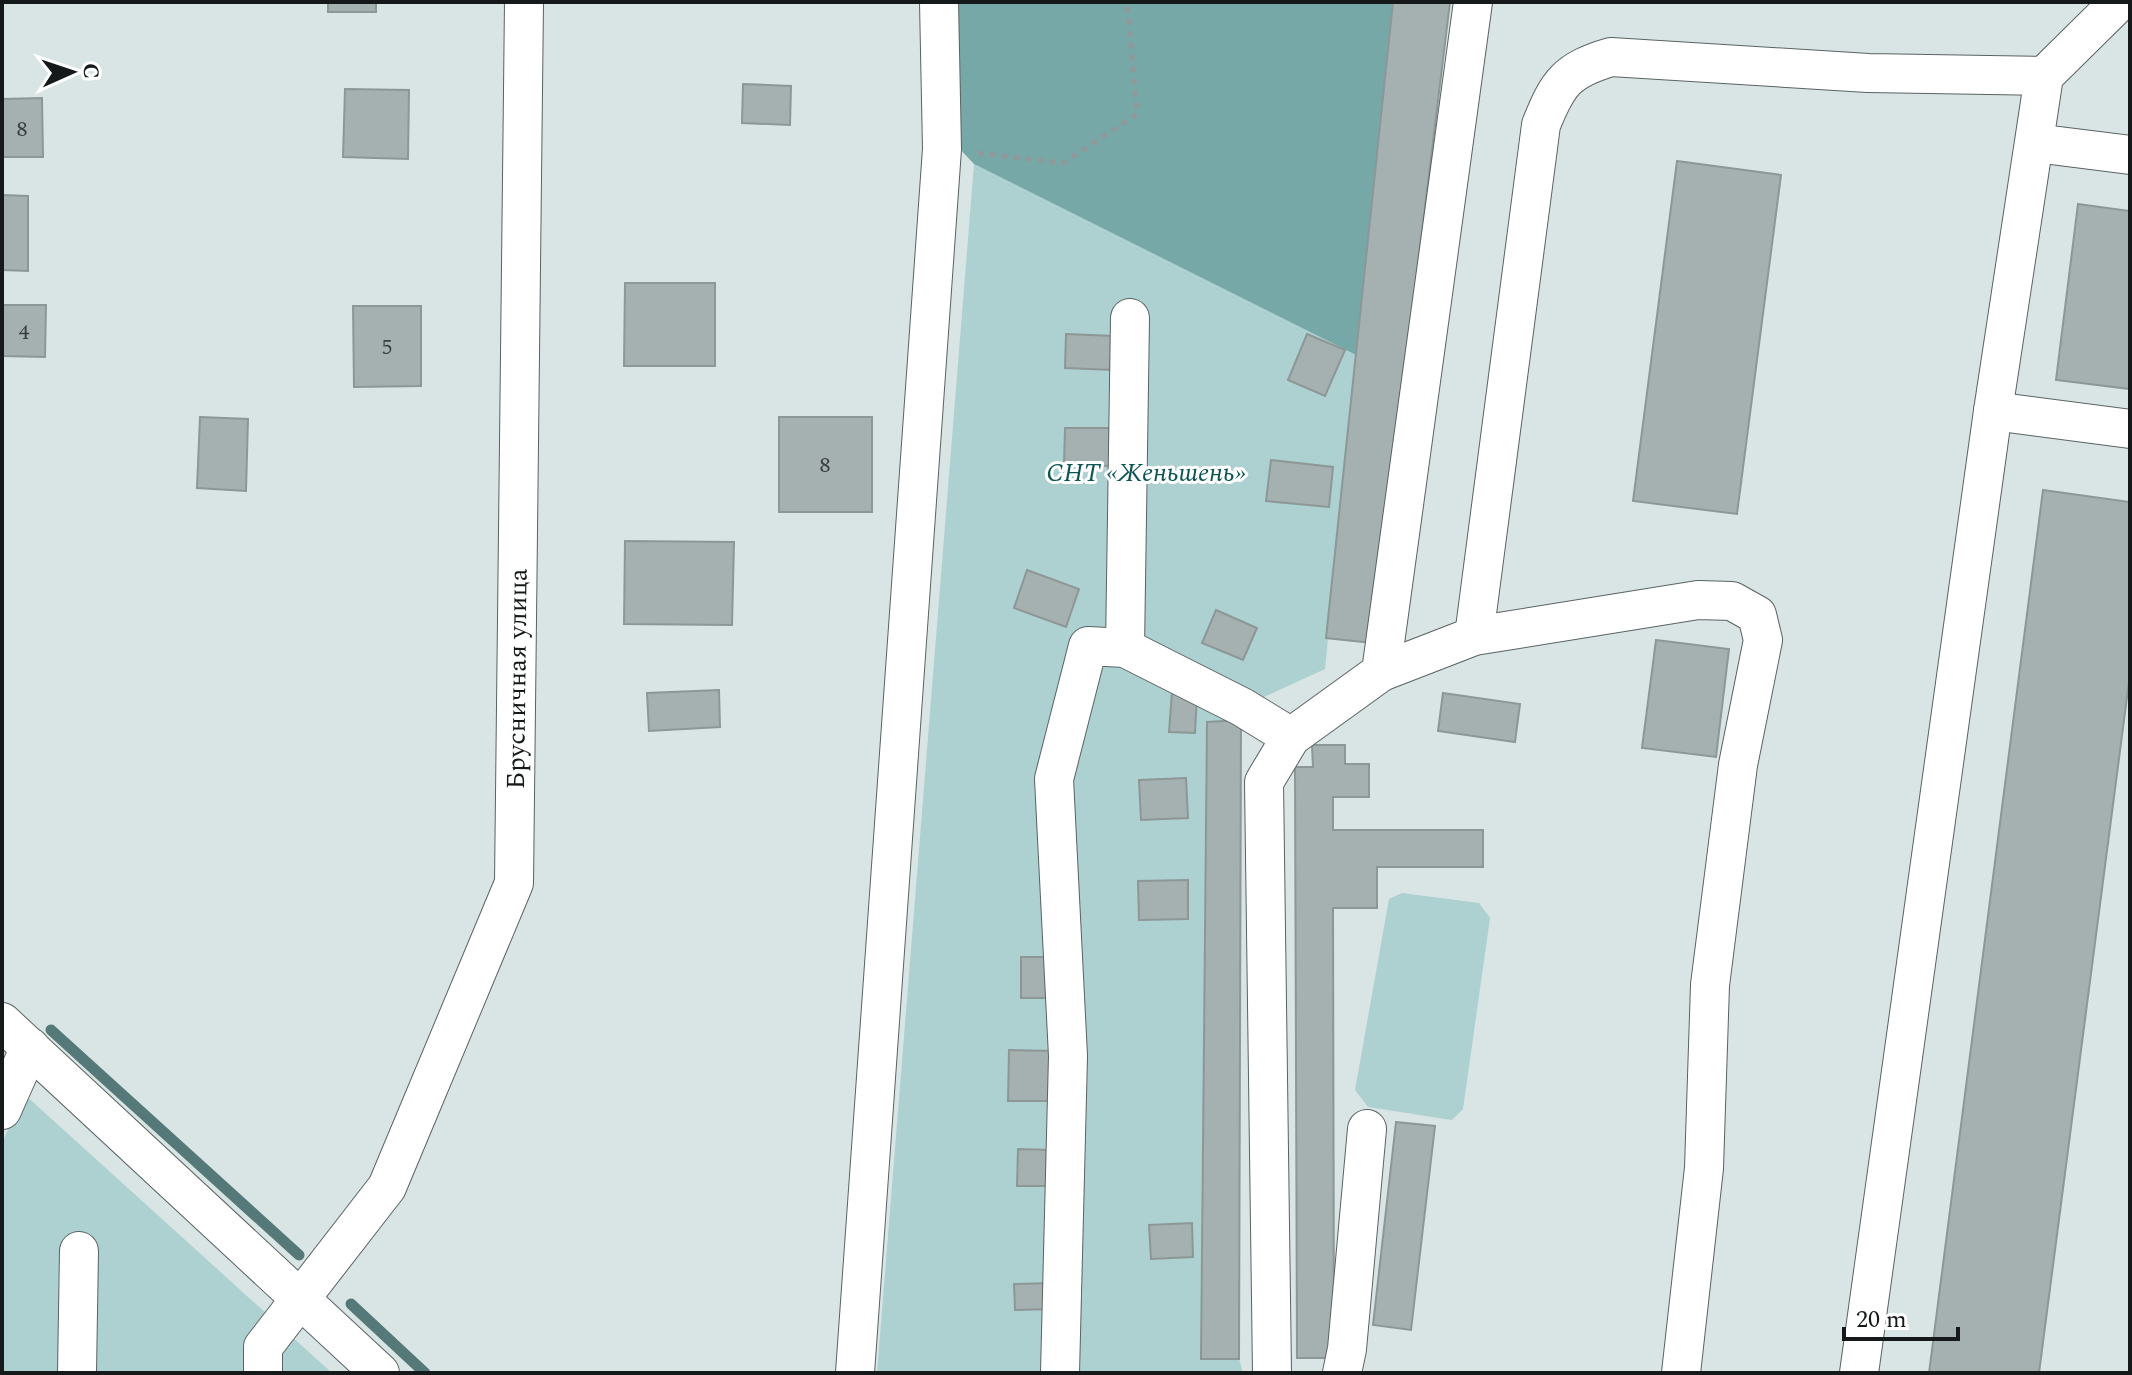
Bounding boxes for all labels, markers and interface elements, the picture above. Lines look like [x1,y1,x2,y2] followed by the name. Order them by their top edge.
[32,32,112,112] north arrow
[74,62,107,80] text: С
[16,113,28,146] house number: 8
[18,316,30,349] house number: 4
[381,331,393,364] house number: 5
[819,449,831,482] house number: 8
[1046,453,1246,493] park label: СНТ «Женьшень»
[496,568,539,790] street label: Брусничная улица
[1844,1291,1958,1341] scale bar
[1856,1302,1907,1338] text: 20 m

